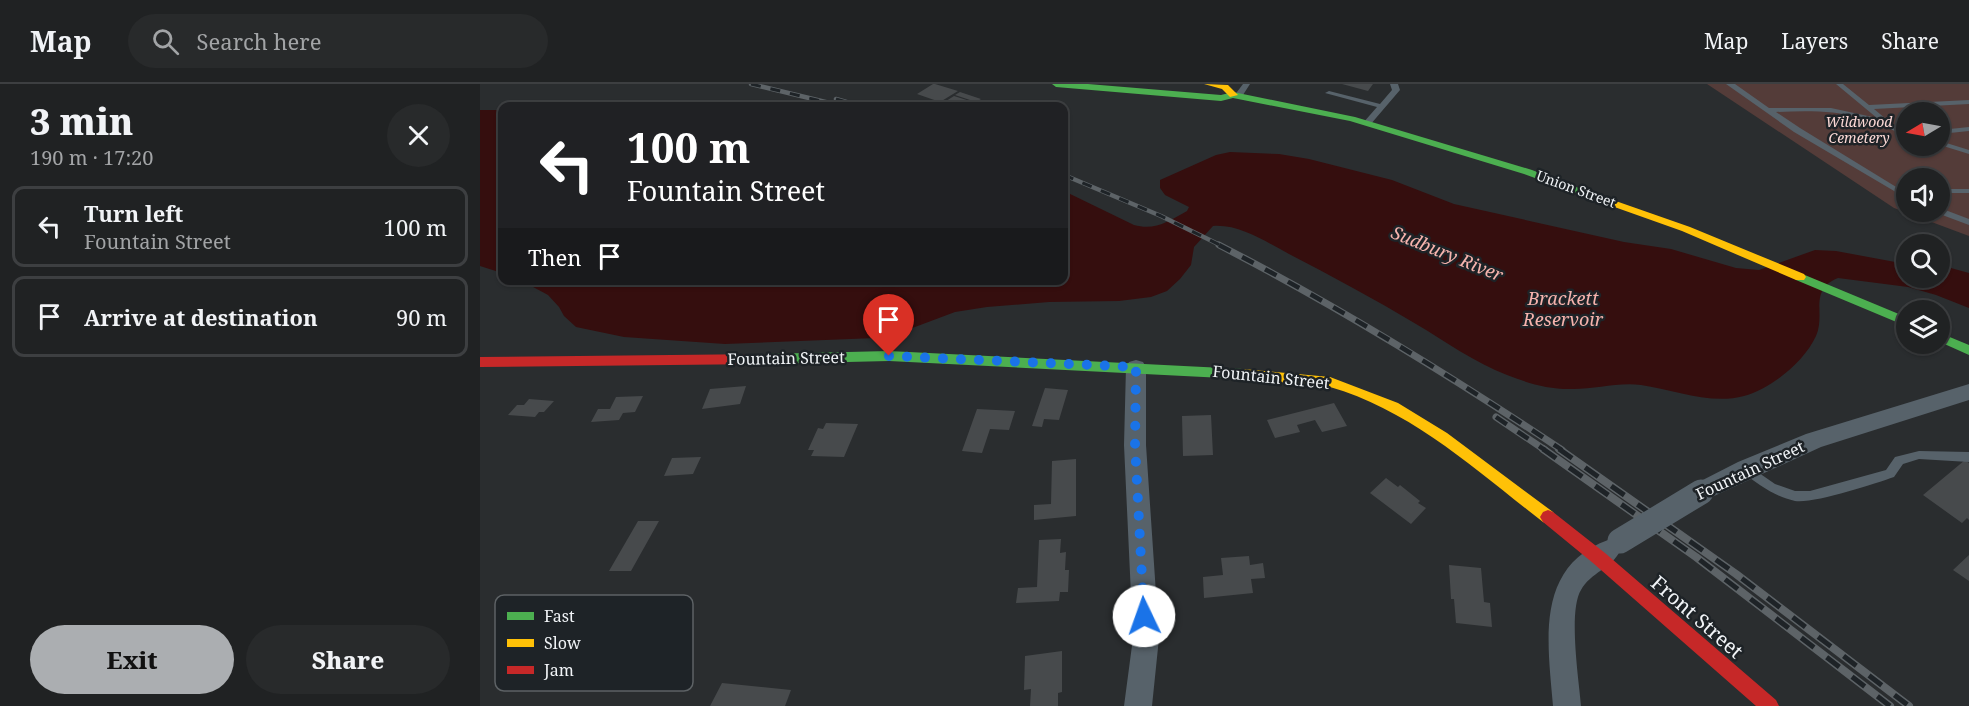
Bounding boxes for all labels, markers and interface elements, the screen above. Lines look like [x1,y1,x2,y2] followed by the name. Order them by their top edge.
[128,14,548,68] search box
[30,22,92,60] text: Map
[149,25,182,58] icon: search
[197,26,321,56] text: Search here
[1704,27,1748,55] text: Map
[1781,27,1848,55] text: Layers
[1881,27,1939,55] text: Share
[30,97,133,146] text: 3 min
[1896,102,1950,156] north arrow
[1896,102,1950,354] map controls
[387,104,450,167] button: close
[1826,112,1893,147] park label: Wildwood Cemetery
[627,118,751,175] text: 100 m
[528,126,606,204] icon: left
[30,144,153,171] text: 190 m · 17:20
[1534,165,1619,212] street label: Union Street
[1896,168,1950,222] button: sound
[627,172,825,209] text: Fountain Street
[84,198,183,228] text: Turn left
[33,210,66,243] icon: left
[384,212,447,242] text: 100 m
[1388,220,1508,287] water label: Sudbury River
[84,228,231,255] text: Fountain Street
[1896,234,1950,288] button: search
[593,240,626,273] icon: arrive
[528,242,581,272] text: Then
[1522,286,1604,331] water label: Brackett Reservoir
[863,294,914,356] pin
[33,300,66,333] icon: arrive
[1896,300,1950,354] button: layers
[84,302,318,332] text: Arrive at destination
[396,302,447,332] text: 90 m
[872,303,905,336] icon: arrive
[727,346,845,370] street label: Fountain Street
[1211,360,1331,394] street label: Fountain Street
[1692,435,1808,505] street label: Fountain Street
[1646,569,1749,664] street label: Front Street
[1112,584,1176,648] position arrow
[495,595,693,691] legend
[544,605,575,627] text: Fast
[30,625,234,694] button: Exit
[246,625,450,694] button: Share
[544,632,581,654] text: Slow
[543,659,574,681] text: Jam

